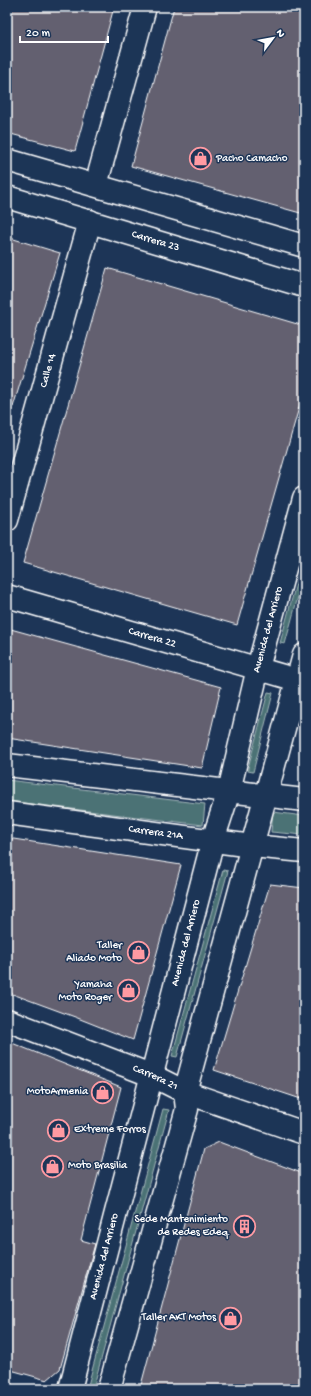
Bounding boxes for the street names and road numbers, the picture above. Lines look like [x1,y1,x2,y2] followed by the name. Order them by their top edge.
[130,229,181,254] street label: Carrera 23
[38,351,59,389] street label: Calle 14
[251,585,286,674] street label: Avenida del Arriero
[127,625,178,651] street label: Carrera 22
[128,823,184,843] street label: Carrera 21A
[169,898,203,987] street label: Avenida del Arriero
[131,1063,180,1093] street label: Carrera 21
[88,1212,122,1301] street label: Avenida del Arriero

